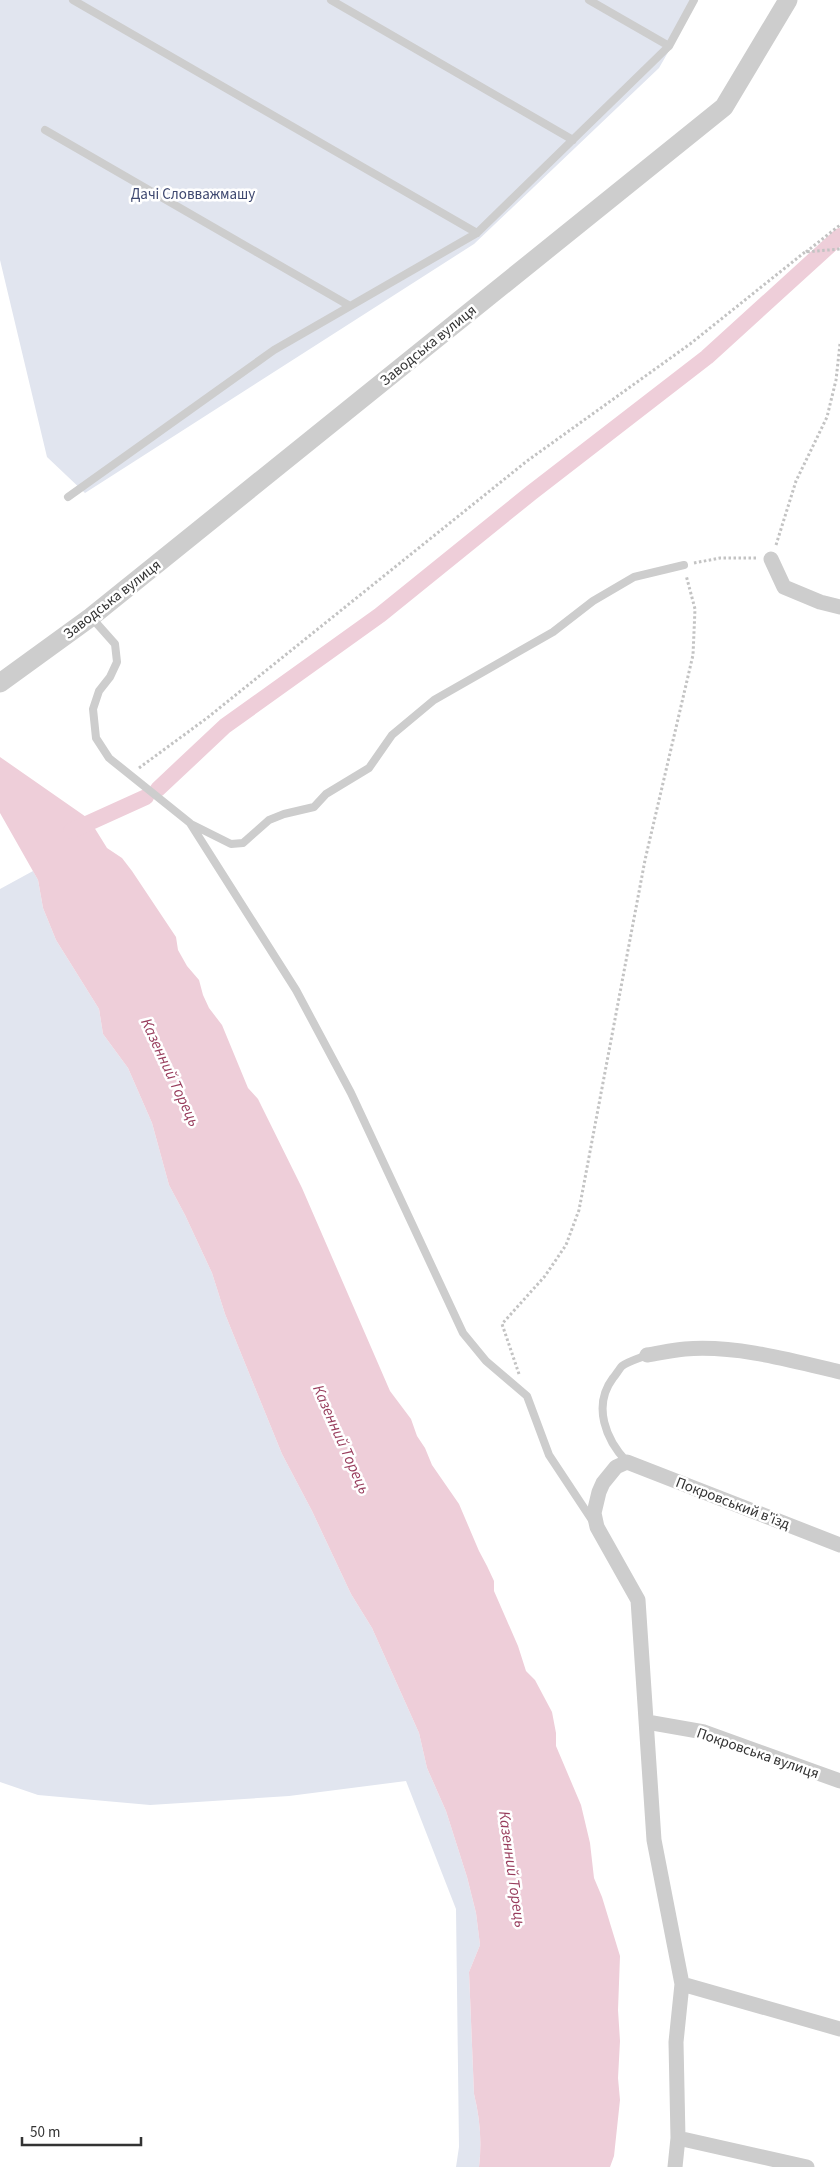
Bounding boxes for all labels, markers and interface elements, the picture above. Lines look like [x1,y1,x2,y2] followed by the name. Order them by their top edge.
[131,184,255,205] park label: Дачі Словважмашу
[376,300,481,391] street label: Заводська вулиця
[59,555,165,644] street label: Заводська вулиця
[135,1015,205,1130] water label: Казенний Торець
[307,1381,375,1498] water label: Казенний Торець
[673,1472,793,1535] street label: Покровський в'їзд
[694,1723,822,1784] street label: Покровська вулиця
[493,1809,531,1929] water label: Казенний Торець
[22,2114,141,2146] scale bar
[30,2122,60,2143] text: 50 m

